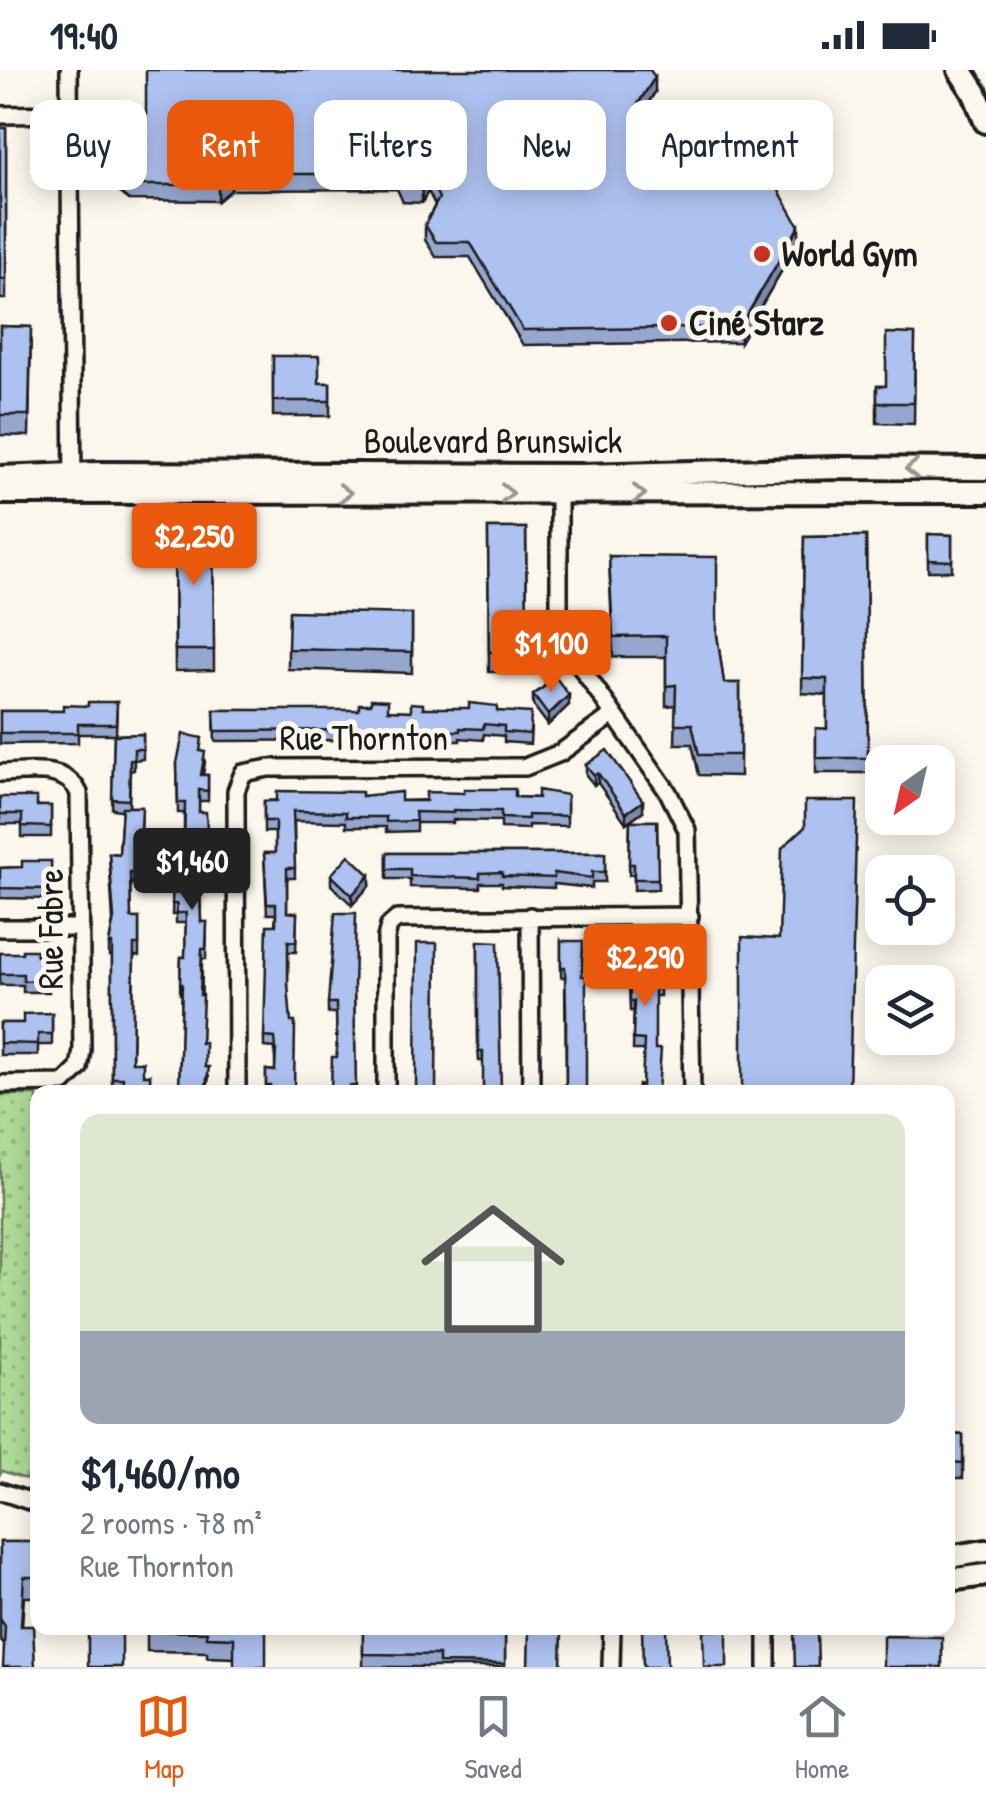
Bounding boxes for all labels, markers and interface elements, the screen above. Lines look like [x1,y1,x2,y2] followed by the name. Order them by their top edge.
[50,9,118,61] text: 19:40
[30,100,147,190] chip: Buy
[167,100,294,190] chip: Rent
[314,100,467,190] chip: Filters
[487,100,606,190] chip: New
[626,100,833,190] chip: Apartment
[782,230,918,278] place label: World Gym
[751,243,773,265] marker: World Gym
[689,299,824,346] place label: Ciné Starz
[658,312,680,334] marker: Ciné Starz
[364,417,622,464] street label: Boulevard Brunswick
[904,458,920,480] one-way arrow
[338,482,354,504] one-way arrow
[500,482,515,504] one-way arrow
[632,483,648,505] one-way arrow
[113,503,275,588] pin: $2,250
[154,514,234,557] text: $2,250
[470,610,632,695] pin: $1,100
[514,621,588,664] text: $1,100
[280,714,448,761] street label: Rue Thornton
[865,745,955,835] north arrow
[865,745,955,1055] map controls
[111,828,273,913] pin: $1,460
[155,839,229,882] text: $1,460
[865,855,955,945] button: locate
[27,869,74,989] street label: Rue Fabre
[564,924,726,1009] pin: $2,290
[606,935,684,978] text: $2,290
[865,965,955,1055] button: layers
[403,1179,583,1359] icon: home
[80,1444,240,1501] text: $1,460/mo
[80,1501,262,1544] text: 2 rooms · 78 m²
[80,1544,234,1587] text: Rue Thornton
[136,1689,191,1787] tab: Map
[464,1689,522,1787] tab: Saved
[795,1689,850,1787] tab: Home

